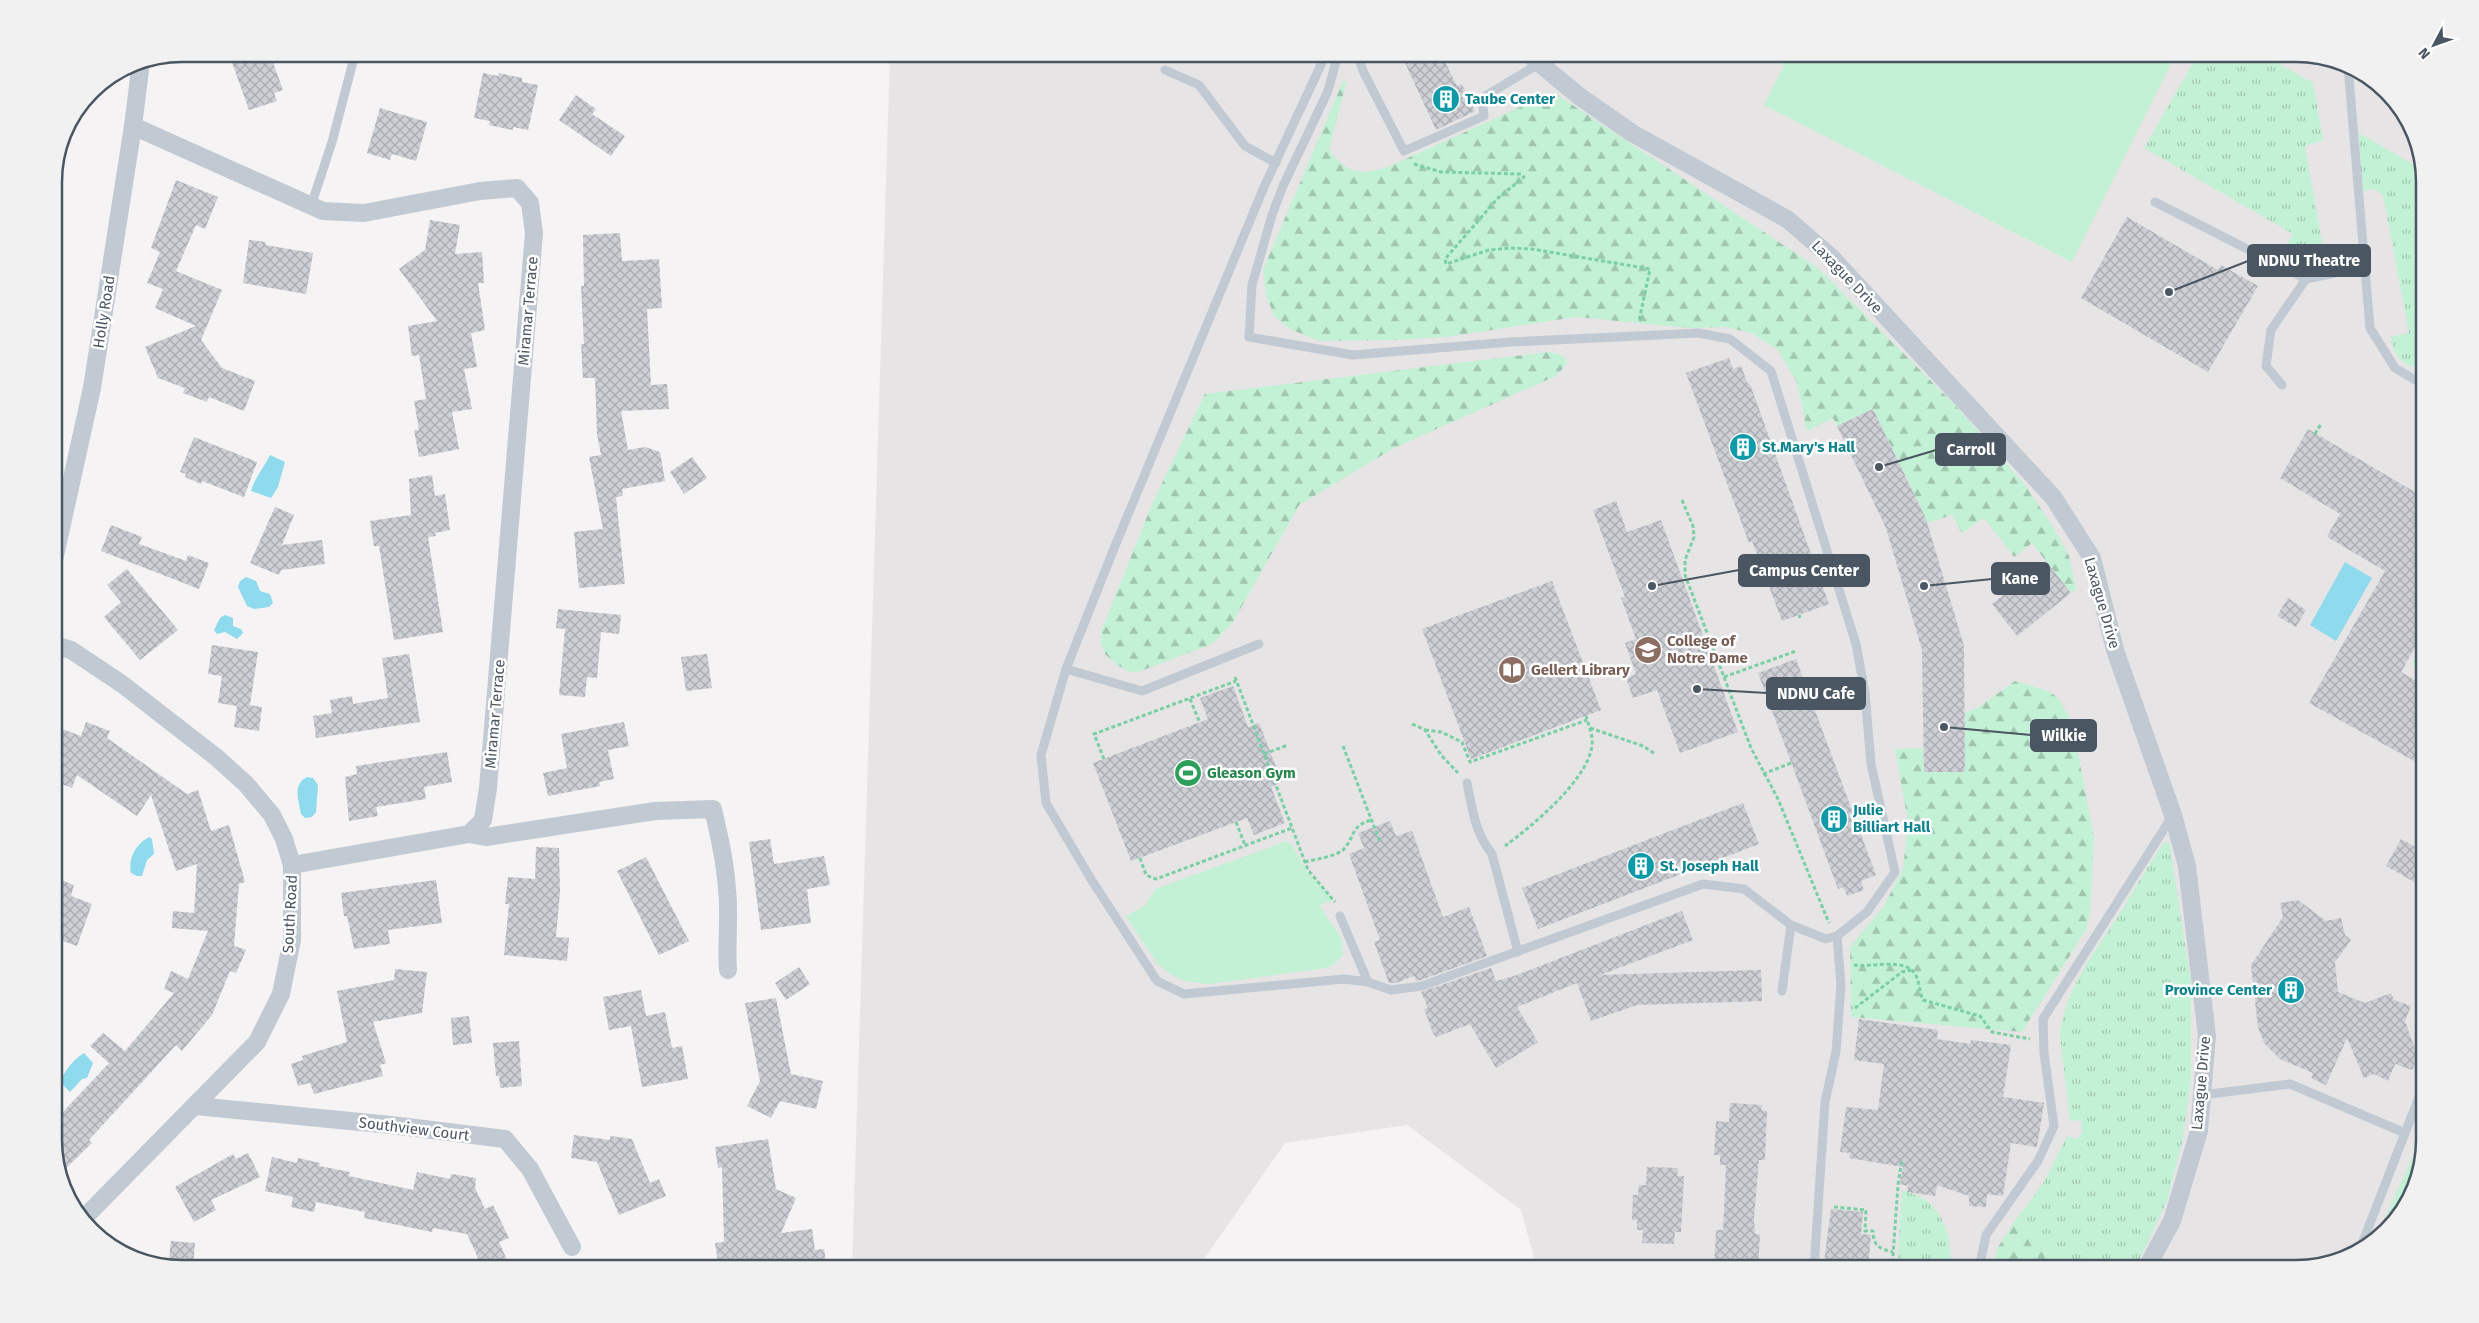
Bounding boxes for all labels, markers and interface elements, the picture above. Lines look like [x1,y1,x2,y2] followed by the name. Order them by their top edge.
[2409,20,2459,70] north arrow
[2415,44,2434,62] text: N
[1431,84,1461,114] building icon: Taube Center
[1465,90,1556,108] place label: Taube Center
[1808,237,1886,317] street label: Laxague Drive
[2248,245,2370,276] callout: NDNU Theatre
[2258,251,2360,270] text: NDNU Theatre
[514,256,542,366] street label: Miramar Terrace
[89,274,119,350] street label: Holly Road
[1728,432,1758,462] building icon: St.Mary's Hall
[1936,434,2005,465] callout: Carroll
[1762,438,1856,456] place label: St.Mary's Hall
[1946,440,1996,459] text: Carroll
[1739,555,1869,586] callout: Campus Center
[2080,555,2124,651] street label: Laxague Drive
[1749,561,1859,580] text: Campus Center
[1992,563,2049,594] callout: Kane
[2002,569,2039,588] text: Kane
[1667,632,1748,667] place label: College of Notre Dame
[1633,635,1663,665] school or university icon: College of Notre Dame
[1497,655,1527,685] library icon: Gellert Library
[481,659,509,769] street label: Miramar Terrace
[1531,661,1630,679] place label: Gellert Library
[1767,678,1865,709] callout: NDNU Cafe
[1777,684,1855,703] text: NDNU Cafe
[2031,720,2096,751] callout: Wilkie
[2042,726,2087,745] text: Wilkie
[1173,758,1203,788] sports icon: Gleason Gym
[1207,764,1296,782] place label: Gleason Gym
[1852,801,1931,836] place label: Julie Billiart Hall
[1819,804,1849,834] building icon: Julie Billiart Hall
[1626,851,1656,881] building icon: St. Joseph Hall
[1660,857,1759,875] place label: St. Joseph Hall
[279,874,301,954] street label: South Road
[2276,975,2306,1005] building icon: Province Center
[2165,981,2273,999] place label: Province Center
[2188,1035,2214,1131] street label: Laxague Drive
[358,1113,471,1145] street label: Southview Court

